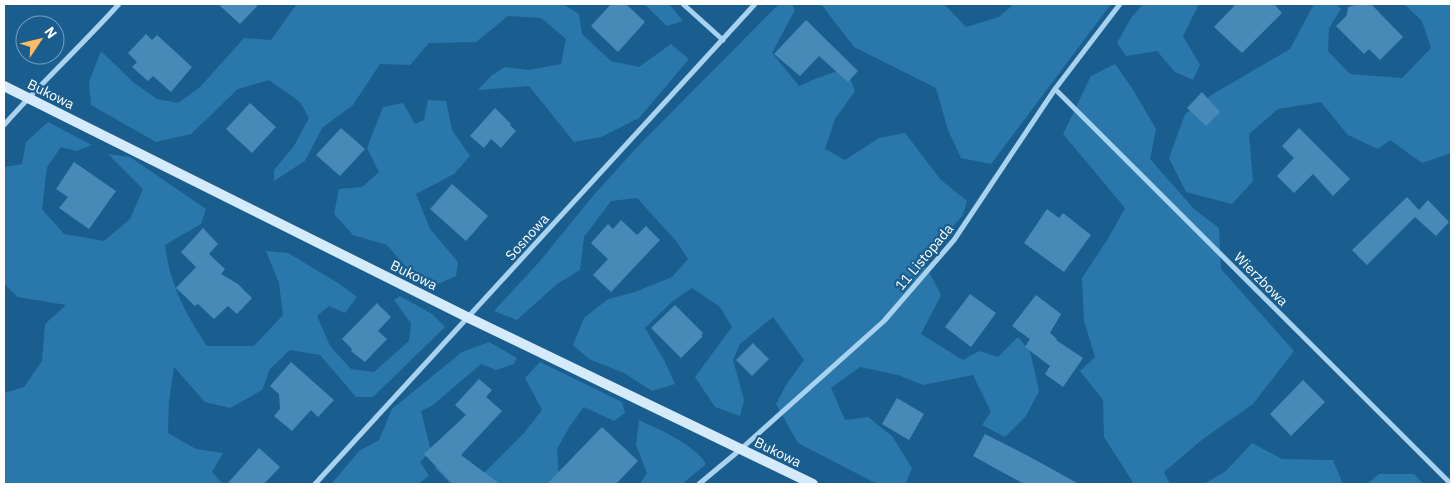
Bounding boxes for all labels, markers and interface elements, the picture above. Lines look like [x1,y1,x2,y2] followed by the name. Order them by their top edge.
[15,15,65,65] north arrow
[40,23,61,42] text: N
[25,75,78,113] street label: Bukowa
[501,210,553,264] street label: Sosnowa
[891,220,957,294] street label: 11 Listopada
[1230,248,1292,310] street label: Wierzbowa
[388,256,441,294] street label: Bukowa
[752,433,805,471] street label: Bukowa

